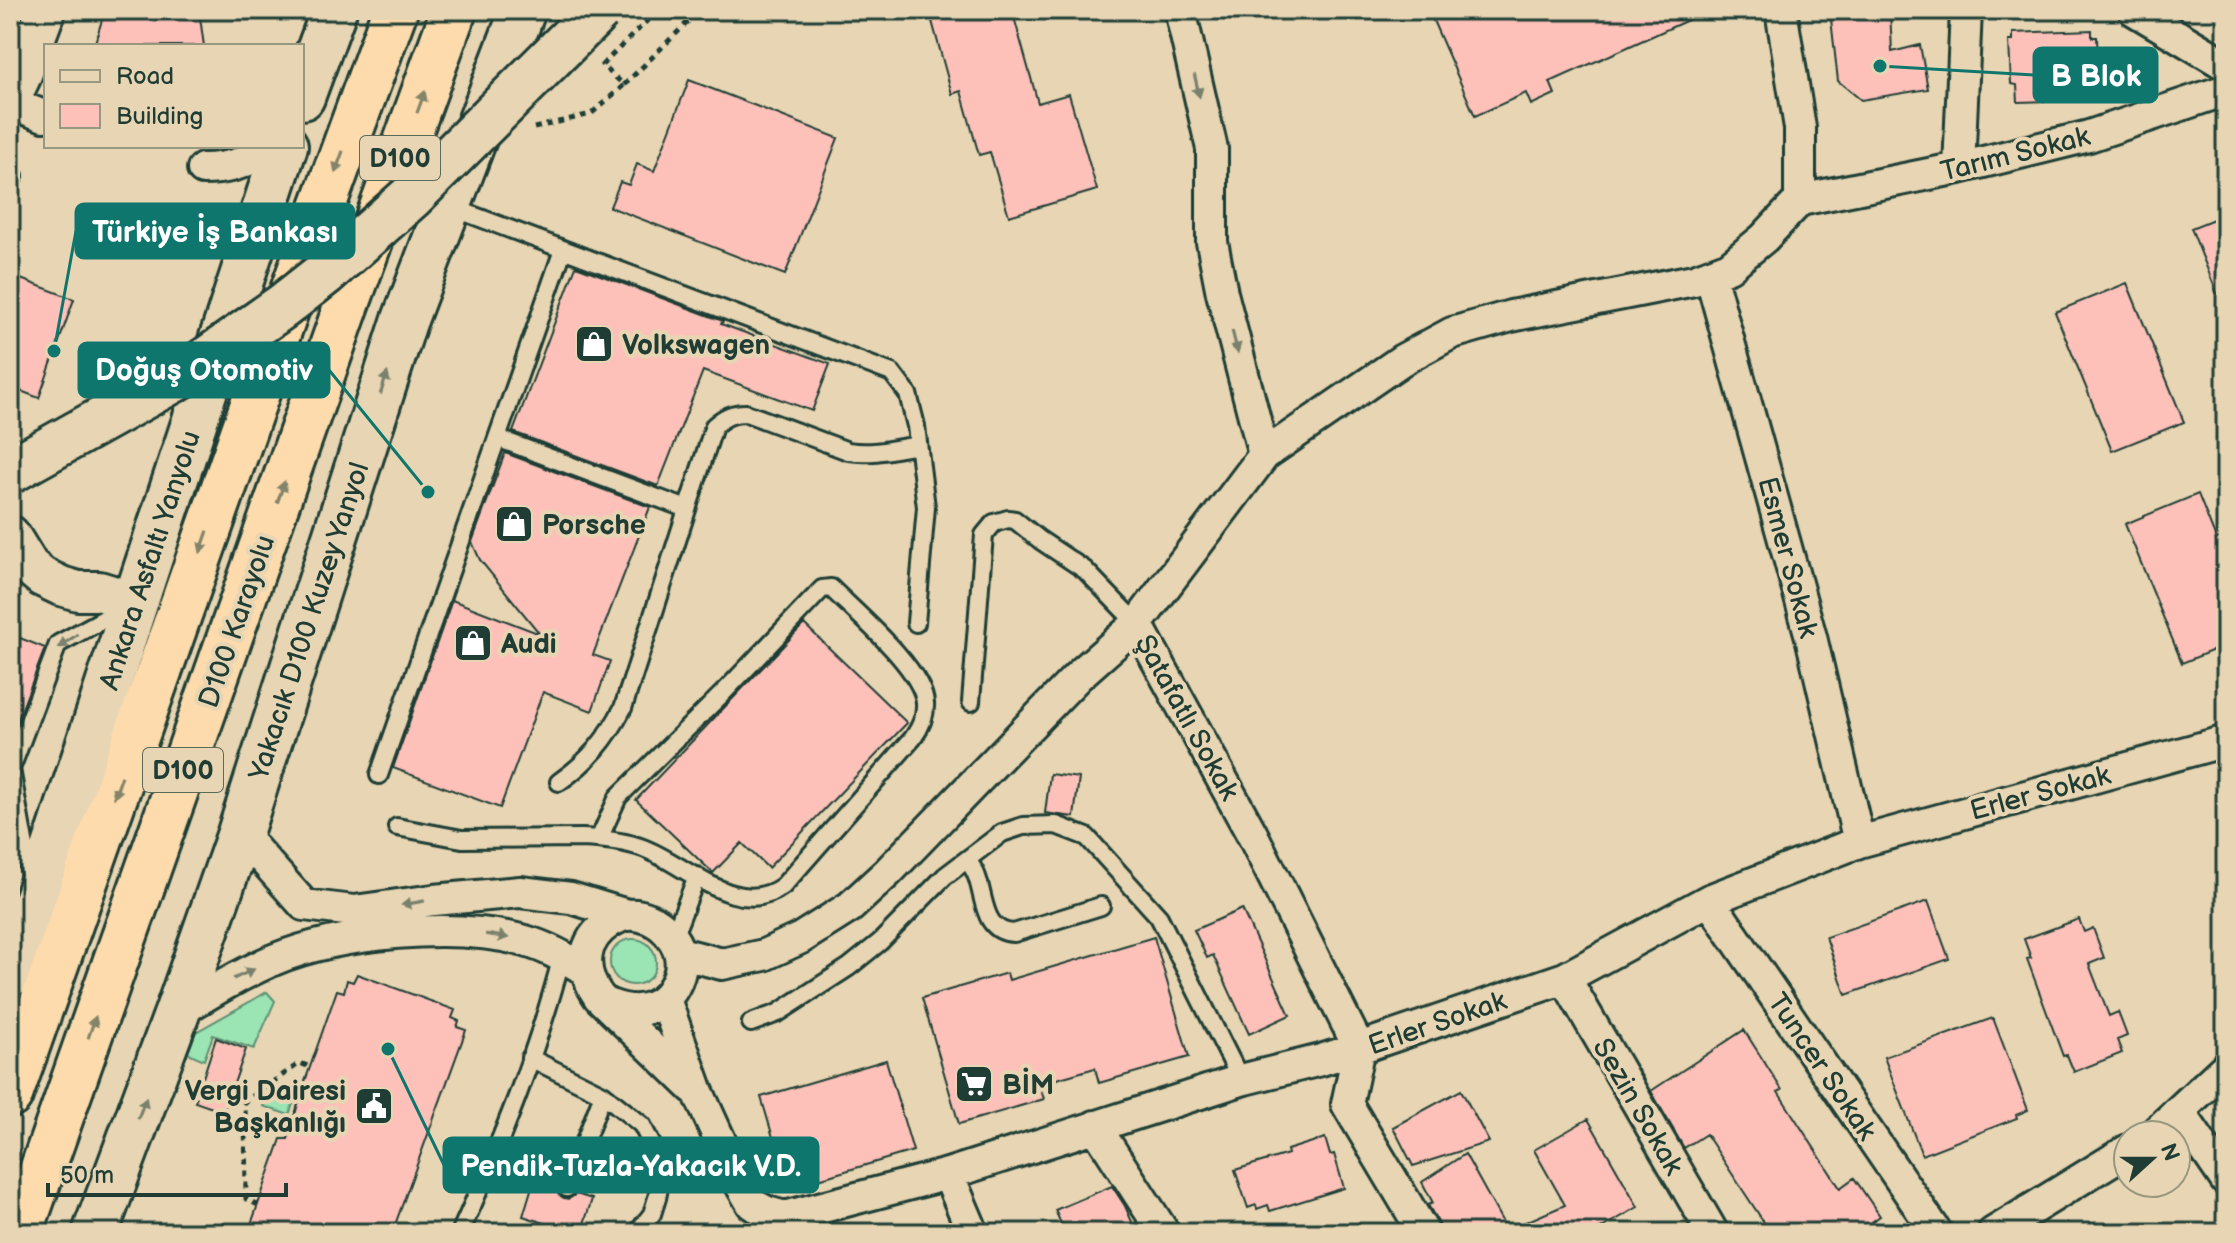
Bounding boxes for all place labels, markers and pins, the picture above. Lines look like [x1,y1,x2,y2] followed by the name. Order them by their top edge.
[2034,48,2157,102] callout: B Blok
[76,204,354,258] callout: Türkiye İş Bankası
[573,323,615,365] shop icon: Volkswagen
[622,329,770,362] place label: Volkswagen
[79,343,329,397] callout: Doğuş Otomotiv
[493,503,535,545] shop icon: Porsche
[542,509,646,542] place label: Porsche
[452,622,494,664] shop icon: Audi
[500,628,557,661] place label: Audi
[953,1063,995,1105] supermarket icon: BİM
[1002,1067,1054,1102] place label: BİM
[184,1075,346,1140] place label: Vergi Dairesi Başkanlığı
[353,1085,395,1127] public building icon: Vergi Dairesi Başkanlığı
[444,1138,818,1192] callout: Pendik-Tuzla-Yakacık V.D.

